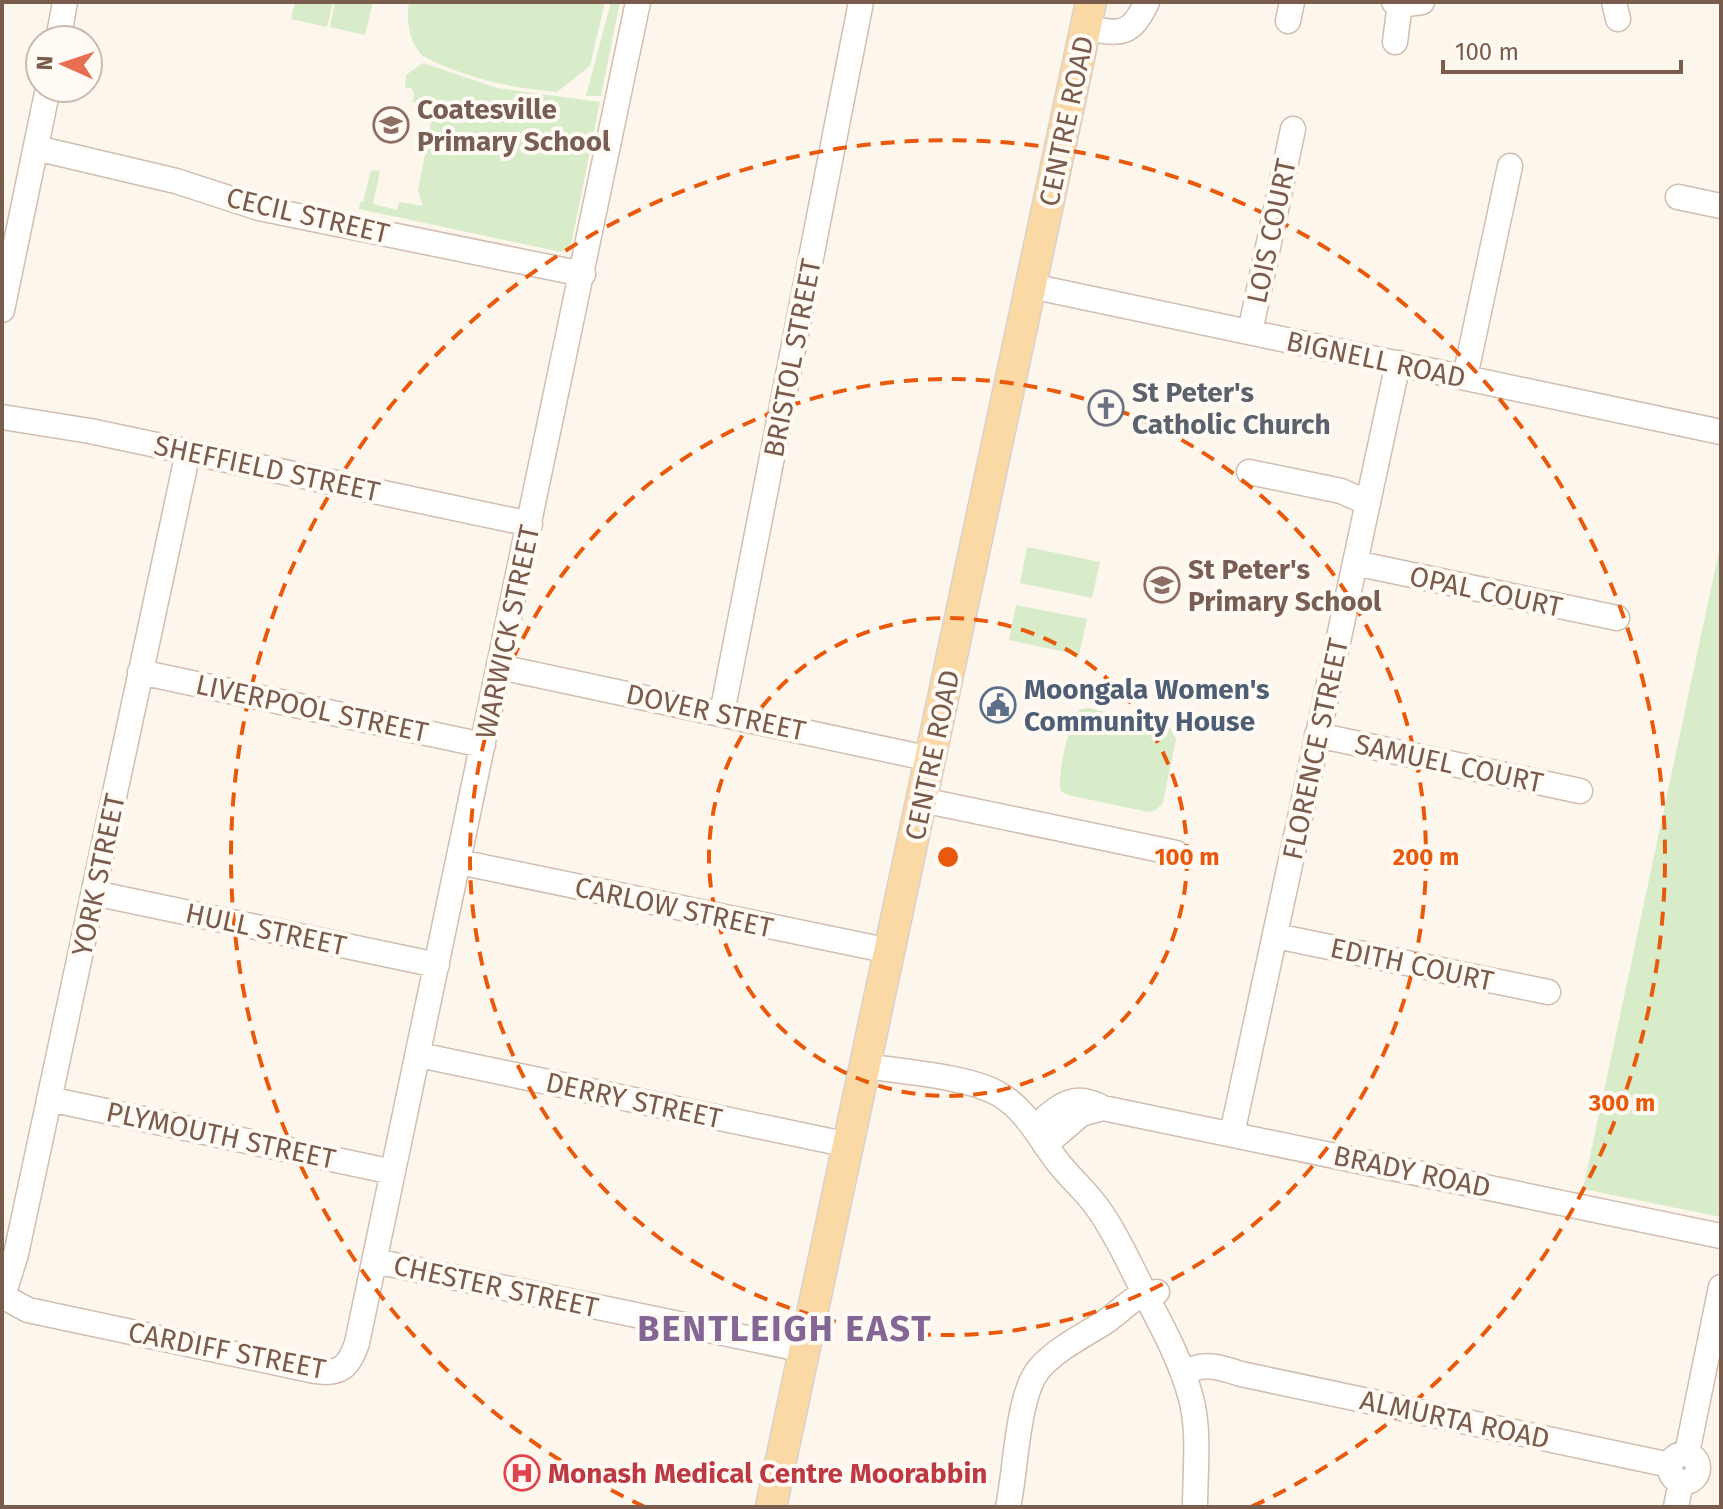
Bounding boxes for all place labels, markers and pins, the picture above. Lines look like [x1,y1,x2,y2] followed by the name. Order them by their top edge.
[417,93,611,158] place label: Coatesville Primary School
[372,106,410,144] school or university icon: Coatesville Primary School
[1132,376,1331,441] place label: St Peter's Catholic Church
[1087,389,1125,427] church icon: St Peter's Catholic Church
[1188,553,1382,618] place label: St Peter's Primary School
[1143,566,1181,604] school or university icon: St Peter's Primary School
[1024,673,1270,738] place label: Moongala Women's Community House
[979,686,1017,724] public building icon: Moongala Women's Community House
[934,843,962,871] centre of rings
[503,1454,541,1492] hospital icon: Monash Medical Centre Moorabbin
[548,1457,987,1490] place label: Monash Medical Centre Moorabbin

